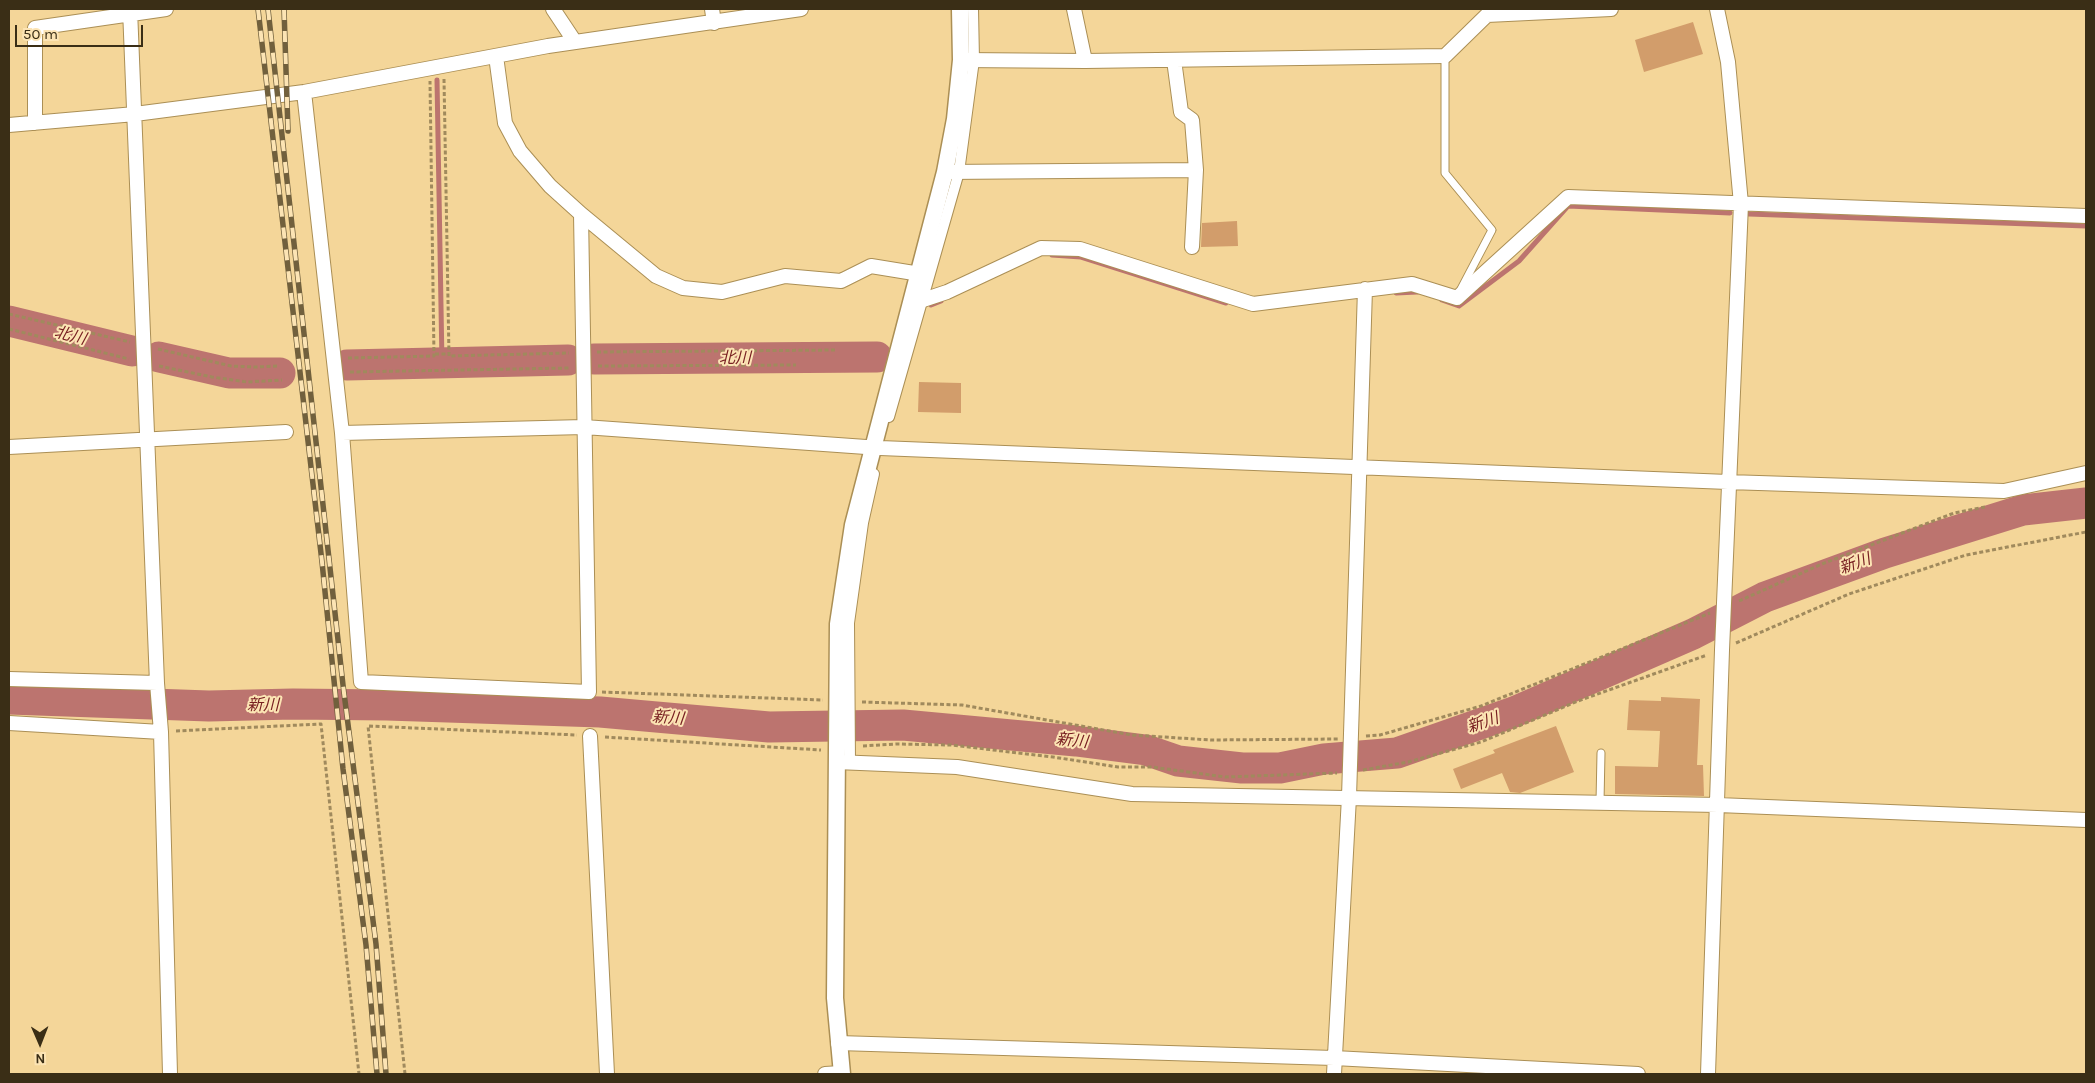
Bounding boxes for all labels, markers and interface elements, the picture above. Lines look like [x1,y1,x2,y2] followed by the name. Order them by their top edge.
[18,15,145,47] scale bar
[23,25,58,43] text: 50 m
[52,323,88,349] water label: 北川
[719,348,751,368] water label: 北川
[1837,550,1873,578] water label: 新川
[247,695,279,715] water label: 新川
[651,707,685,729] water label: 新川
[1465,709,1501,737] water label: 新川
[1055,730,1089,752] water label: 新川
[15,1018,65,1068] north arrow
[35,1050,45,1067] text: N

